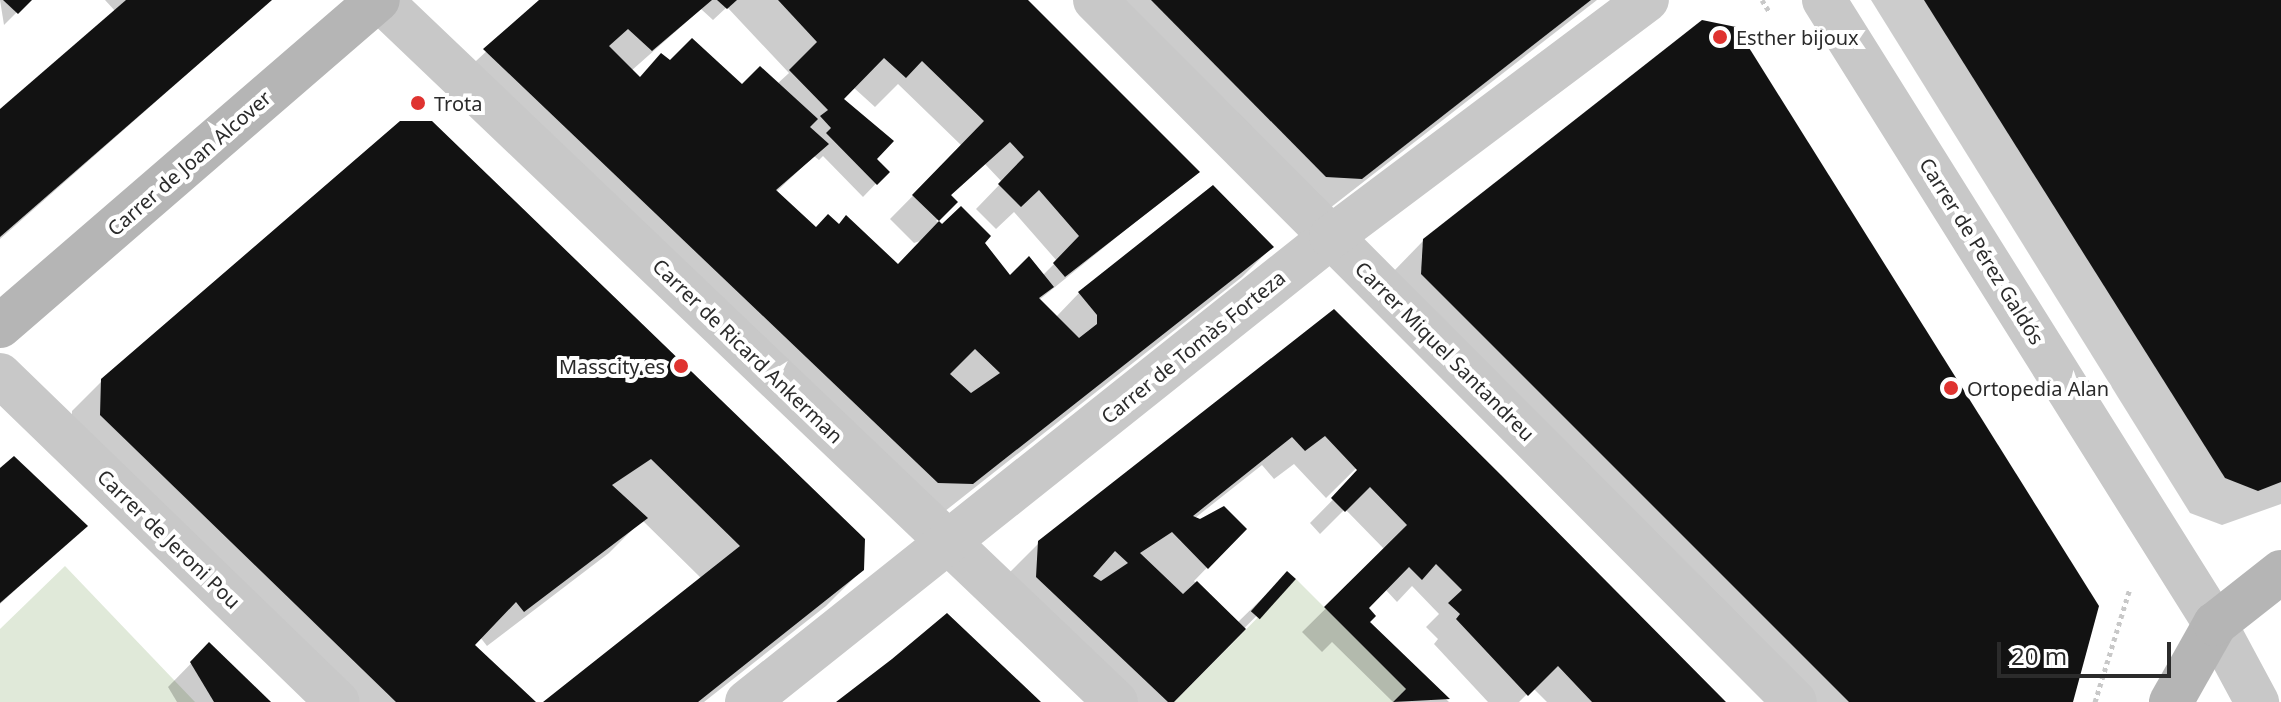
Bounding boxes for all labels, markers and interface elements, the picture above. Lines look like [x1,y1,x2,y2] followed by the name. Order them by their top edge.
[1736,25,1859,49] place label: Esther bijoux
[1711,28,1729,46] marker: Esther bijoux
[102,85,276,241] street label: Carrer de Joan Alcover
[434,91,483,115] place label: Trota
[409,94,427,112] marker: Trota
[1915,153,2049,349] street label: Carrer de Pérez Galdós
[648,254,848,448] street label: Carrer de Ricard Ankerman
[1350,256,1540,446] street label: Carrer Miquel Santandreu
[1096,265,1290,429] street label: Carrer de Tomàs Forteza
[559,354,665,378] place label: Masscity.es
[672,357,690,375] marker: Masscity.es
[1967,376,2109,400] place label: Ortopedia Alan
[1942,379,1960,397] marker: Ortopedia Alan
[93,465,245,613] street label: Carrer de Jeroni Pou
[2001,626,2175,676] scale bar
[2011,639,2067,672] text: 20 m

